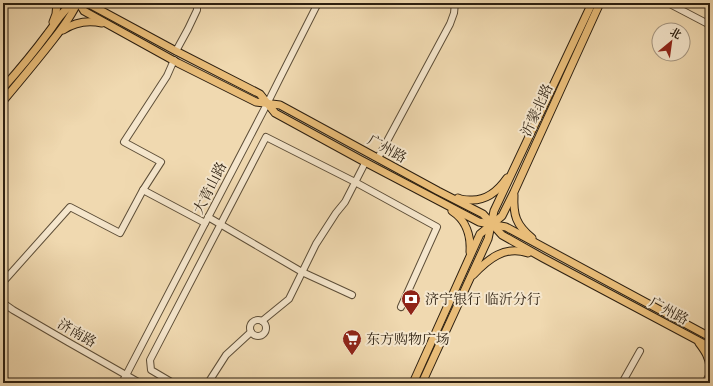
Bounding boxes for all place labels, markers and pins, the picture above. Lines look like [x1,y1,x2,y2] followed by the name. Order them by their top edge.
[400,288,422,316] bank icon: 济宁银行 临沂分行
[425,290,541,309] place label: 济宁银行 临沂分行
[341,328,363,356] supermarket icon: 东方购物广场
[366,330,450,349] place label: 东方购物广场

